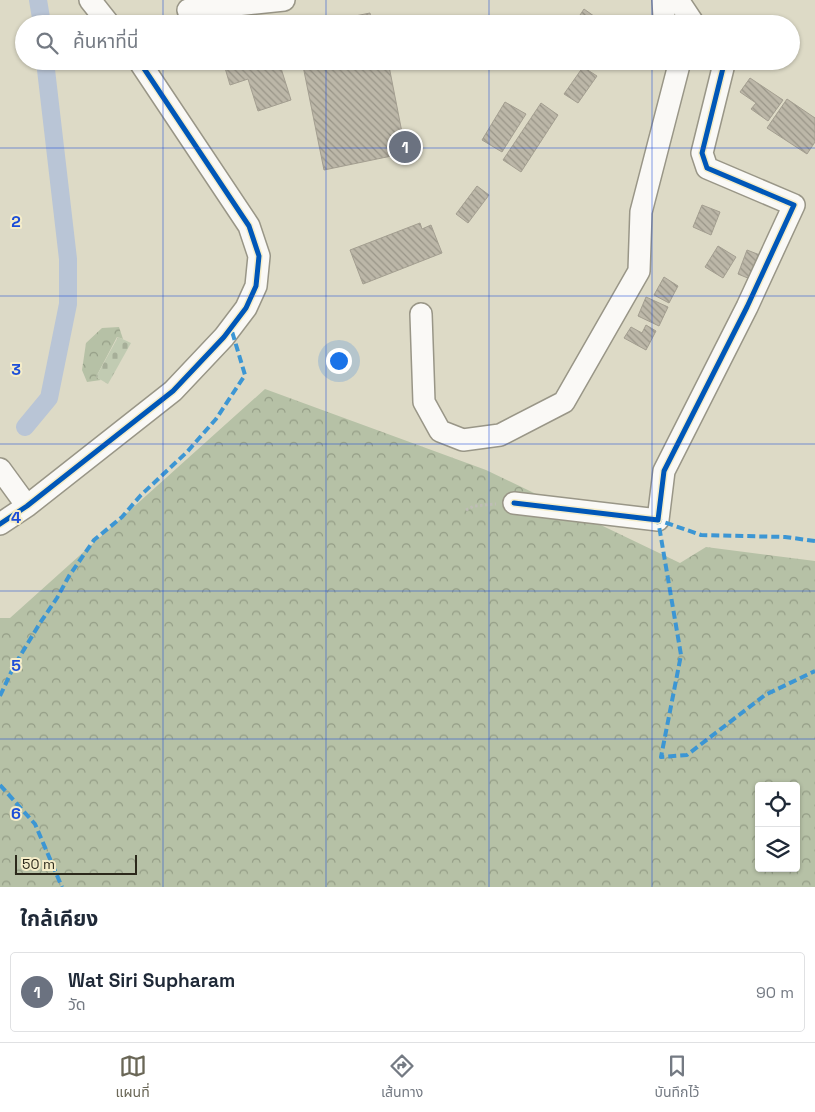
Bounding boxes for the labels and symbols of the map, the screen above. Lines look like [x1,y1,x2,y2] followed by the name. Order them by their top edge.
[389,128,421,166] pin: 1
[11,211,21,232] text: 2
[326,348,352,374] your location
[11,359,21,380] text: 3
[11,507,21,528] text: 4
[11,655,21,676] text: 5
[11,803,21,824] text: 6
[15,852,138,875] scale bar

